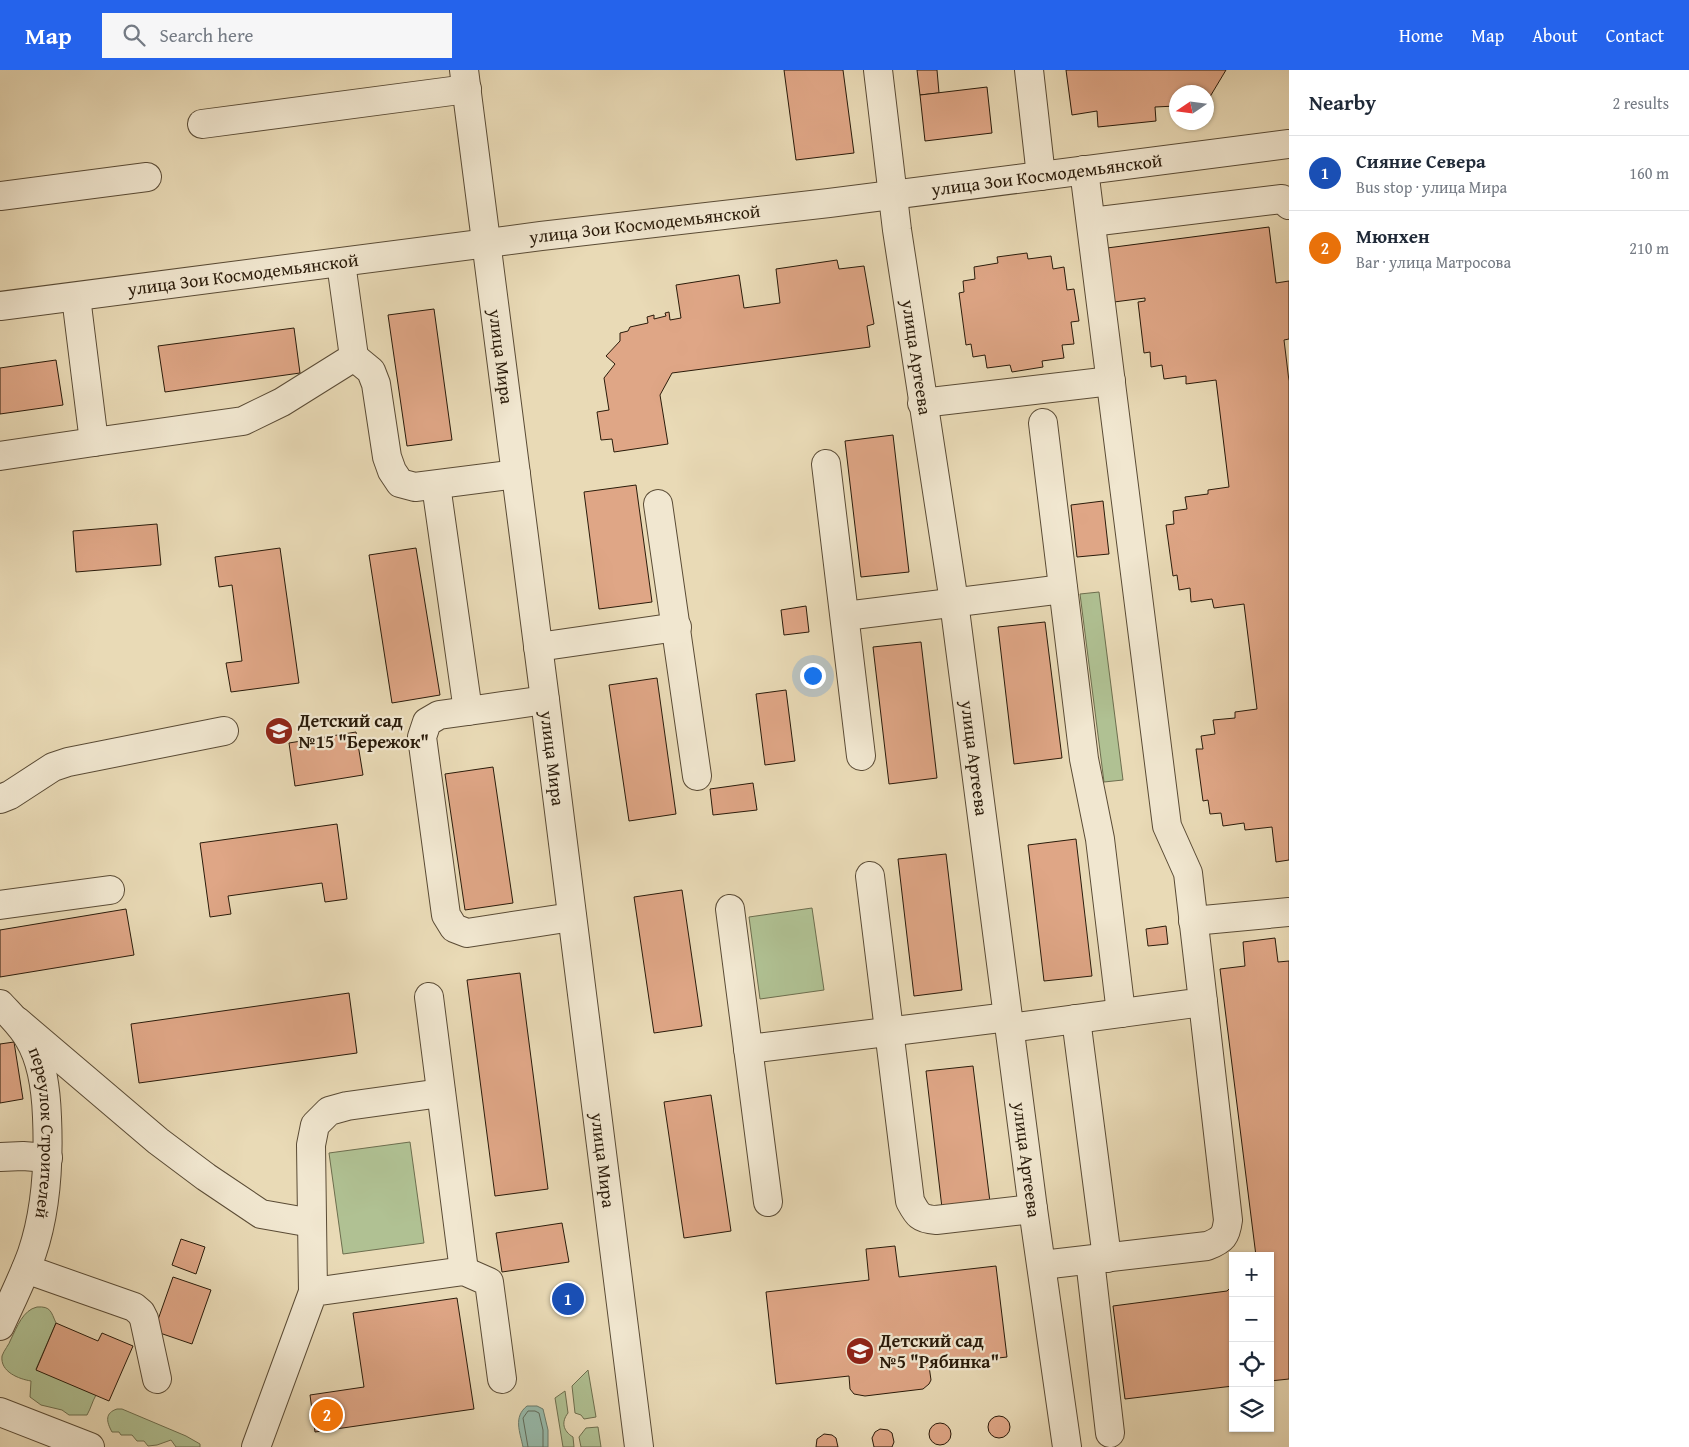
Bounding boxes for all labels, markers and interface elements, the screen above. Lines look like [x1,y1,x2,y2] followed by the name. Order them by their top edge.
[102,13,452,58] search box
[25,18,72,53] text: Map
[120,21,148,49] icon: search
[160,21,253,49] text: Search here
[1399,22,1443,49] text: Home
[1471,22,1504,49] text: Map
[1532,22,1578,49] text: About
[1606,22,1664,49] text: Contact
[1169,85,1214,130] north arrow
[1309,87,1376,118] text: Nearby
[1612,91,1669,115] text: 2 results
[929,146,1164,203] street label: улица Зои Космодемьянской
[1356,147,1486,175] text: Сияние Cевера
[1321,161,1329,185] text: 1
[1629,161,1669,185] text: 160 m
[1356,175,1507,199] text: Bus stop · улица Мира
[527,197,762,251] street label: улица Зои Космодемьянской
[1356,222,1430,250] text: Мюнхен
[1321,236,1329,260] text: 2
[1629,236,1669,260] text: 210 m
[125,246,360,303] street label: улица Зои Космодемьянской
[1356,250,1511,274] text: Bar · улица Матросова
[895,297,939,417] street label: улица Артеева
[482,306,521,406] street label: улица Мира
[800,663,826,689] your location
[954,698,996,818] street label: улица Артеева
[297,707,429,755] place label: Детский сад №15 "Бережок"
[533,708,572,808] street label: улица Мира
[264,716,294,746] school or university icon: Детский сад №15 "Бережок"
[22,1042,62,1221] street label: переулок Строителей
[1006,1099,1048,1220] street label: улица Артеева
[584,1110,623,1210] street label: улица Мира
[1229,1252,1274,1432] map controls
[1229,1252,1274,1297] button: +
[552,1280,584,1318] pin: 1
[1229,1297,1274,1342] button: −
[878,1327,999,1375] place label: Детский сад №5 "Рябинка"
[845,1336,875,1366] school or university icon: Детский сад №5 "Рябинка"
[1229,1342,1274,1387] button: locate
[1229,1387,1274,1432] button: layers
[311,1396,343,1434] pin: 2

